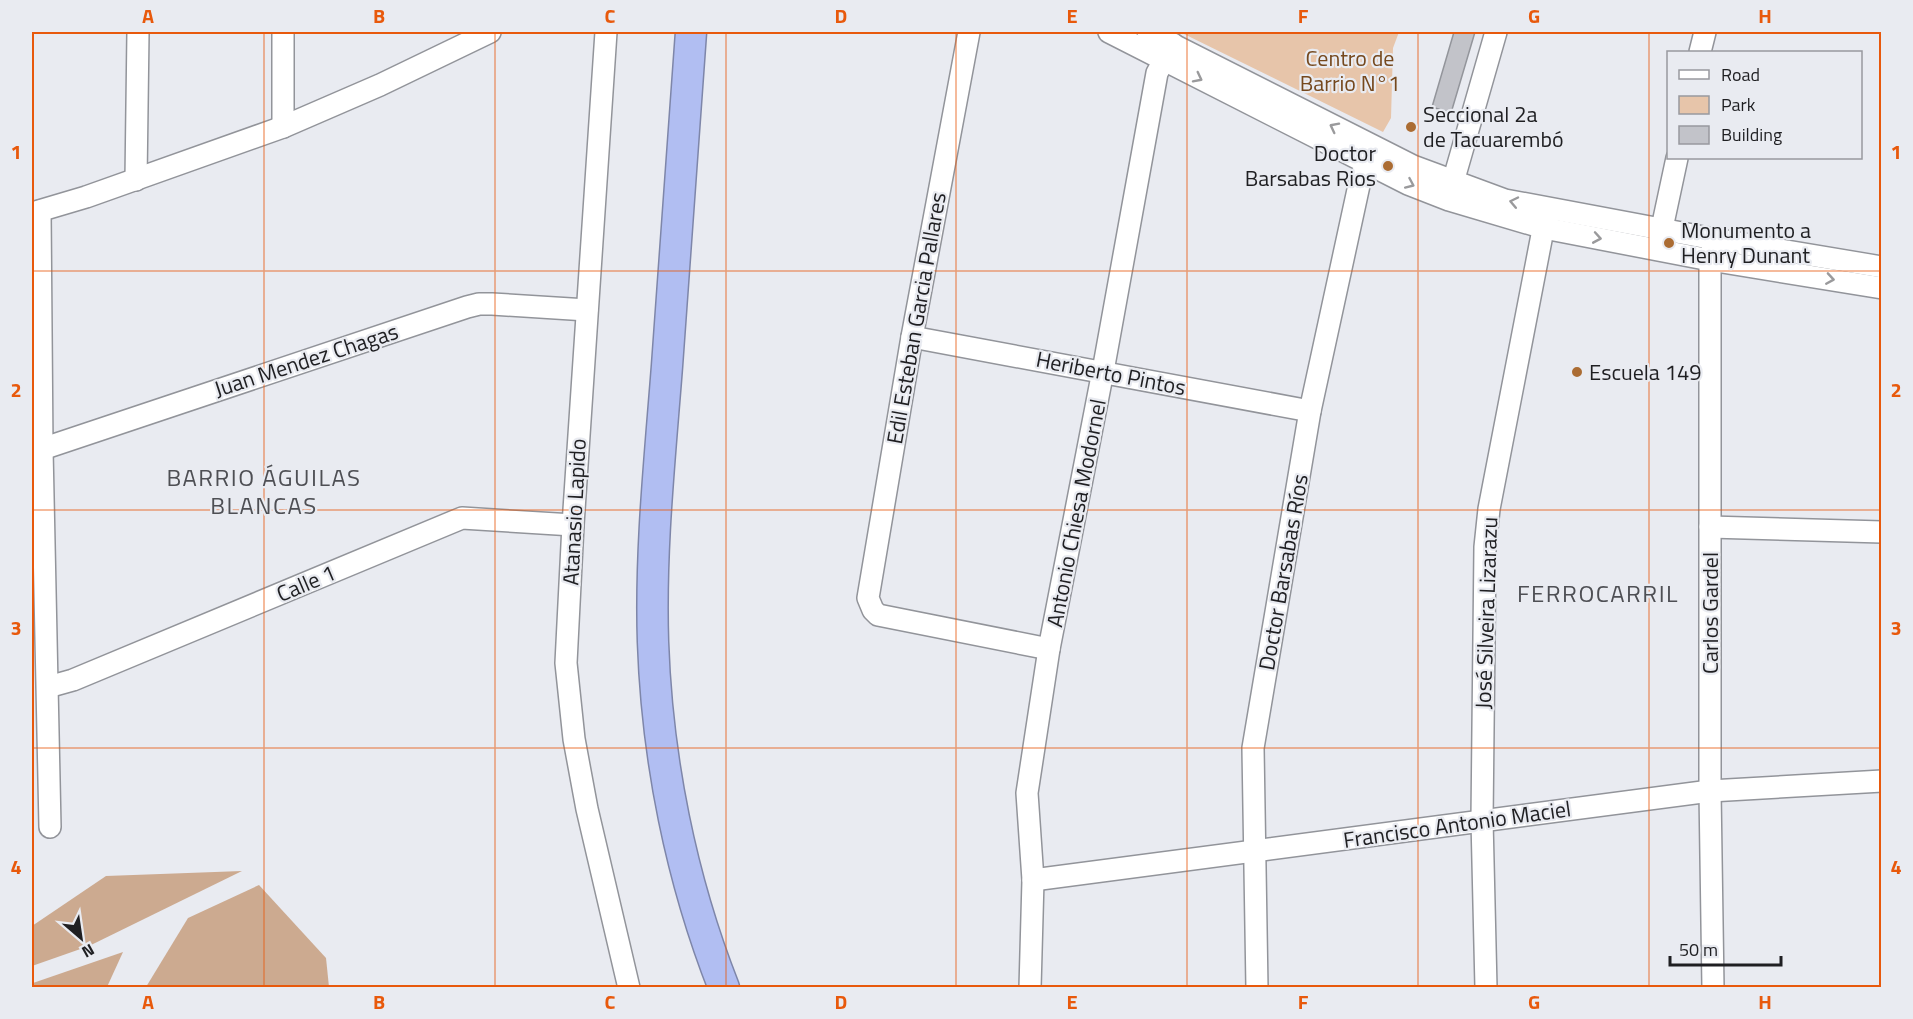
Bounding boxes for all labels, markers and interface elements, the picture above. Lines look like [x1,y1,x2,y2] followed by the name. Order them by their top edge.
[142,0,154,31] text: A
[373,0,385,31] text: B
[605,0,616,31] text: C
[835,0,847,31] text: D
[1066,0,1078,31] text: E
[1298,0,1309,31] text: F
[1528,0,1540,31] text: G
[1758,0,1772,31] text: H
[1300,41,1400,100] park label: Centro de Barrio N°1
[1667,51,1862,159] legend
[1721,61,1760,88] text: Road
[1191,71,1202,82] one-way arrow
[1721,91,1756,118] text: Park
[1423,97,1564,156] place label: Seccional 2a de Tacuarembó
[1404,120,1418,134] marker: Seccional 2a de Tacuarembó
[1721,121,1782,148] text: Building
[1330,123,1341,134] one-way arrow
[10,136,22,167] text: 1
[1245,136,1376,195] place label: Doctor Barsabas Rios
[1890,136,1902,167] text: 1
[1381,159,1395,173] marker: Doctor Barsabas Rios
[1403,177,1414,189] one-way arrow
[877,190,955,446] street label: Edil Esteban Garcia Pallares
[1509,196,1519,209] one-way arrow
[1681,213,1811,272] place label: Monumento a Henry Dunant
[1591,231,1601,244] one-way arrow
[1662,236,1676,250] marker: Monumento a Henry Dunant
[1825,273,1835,285] one-way arrow
[209,314,403,406] street label: Juan Mendez Chagas
[1033,342,1189,404] street label: Heriberto Pintos
[1589,355,1702,389] place label: Escuela 149
[1570,365,1584,379] marker: Escuela 149
[10,374,22,405] text: 2
[1890,374,1902,405] text: 2
[1037,396,1115,630] street label: Antonio Chiesa Modornel
[553,438,595,586] street label: Atanasio Lapido
[166,459,362,523] district label: BARRIO ÁGUILAS BLANCAS
[1249,471,1317,673] street label: Doctor Barsabas Ríos
[1466,516,1506,710] street label: José Silveira Lizarazu
[1693,552,1727,674] street label: Carlos Gardel
[271,555,341,611] street label: Calle 1
[1517,575,1679,611] district label: FERROCARRIL
[10,612,22,643] text: 3
[1890,612,1902,643] text: 3
[1341,791,1573,857] street label: Francisco Antonio Maciel
[10,851,22,882] text: 4
[1890,851,1902,882] text: 4
[51,908,111,968] north arrow
[1670,929,1781,967] scale bar
[1679,936,1718,963] text: 50 m
[78,938,99,964] text: N
[142,986,154,1017] text: A
[373,986,385,1017] text: B
[605,986,616,1017] text: C
[835,986,847,1017] text: D
[1066,986,1078,1017] text: E
[1298,986,1309,1017] text: F
[1528,986,1540,1017] text: G
[1758,986,1772,1017] text: H

